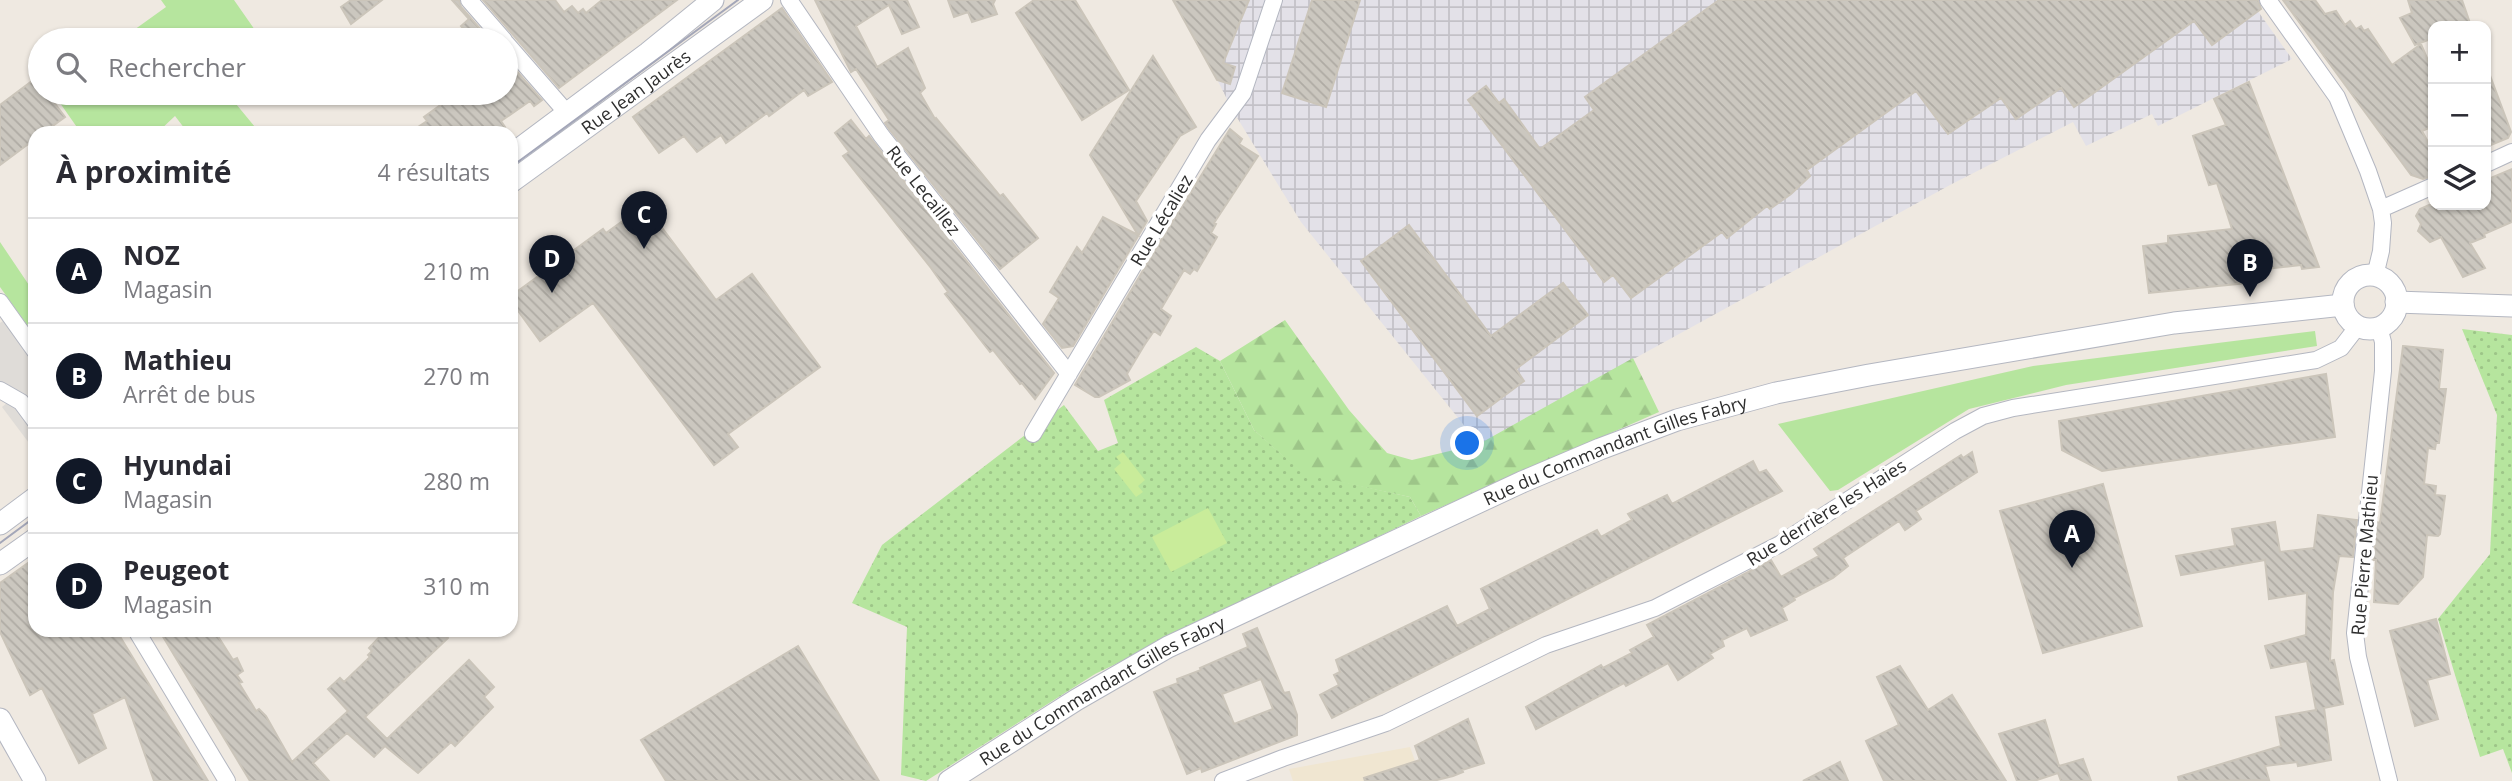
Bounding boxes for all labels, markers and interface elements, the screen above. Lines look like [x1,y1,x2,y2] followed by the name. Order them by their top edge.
[2428,21,2491,210] map controls
[2428,21,2491,84] button: +
[28,28,518,105] search box
[576,44,695,139] street label: Rue Jean Jaurès
[52,48,90,86] icon: search
[108,49,246,85] text: Rechercher
[2428,84,2491,147] button: −
[882,140,966,240] street label: Rue Lecaillez
[2428,147,2491,210] button: layers
[56,151,232,192] text: À proximité
[378,156,490,188] text: 4 résultats
[1124,170,1198,270] street label: Rue Lécaliez
[621,191,667,249] pin: C
[529,235,575,293] pin: D
[123,237,180,273] text: NOZ
[2227,239,2273,297] pin: B
[71,255,87,287] text: A
[423,255,490,287] text: 210 m
[123,273,213,305] text: Magasin
[123,342,232,378] text: Mathieu
[71,360,87,392] text: B
[423,360,490,392] text: 270 m
[123,378,256,410] text: Arrêt de bus
[1479,389,1750,510] street label: Rue du Commandant Gilles Fabry
[1450,426,1484,460] your location
[123,447,232,483] text: Hyundai
[1742,453,1910,571] street label: Rue derrière les Haies
[72,465,86,497] text: C
[423,465,490,497] text: 280 m
[2345,474,2383,636] street label: Rue Pierre Mathieu
[123,483,213,515] text: Magasin
[2049,510,2095,568] pin: A
[123,552,229,588] text: Peugeot
[70,570,88,602] text: D
[423,570,490,602] text: 310 m
[123,588,213,620] text: Magasin
[974,610,1230,771] street label: Rue du Commandant Gilles Fabry

